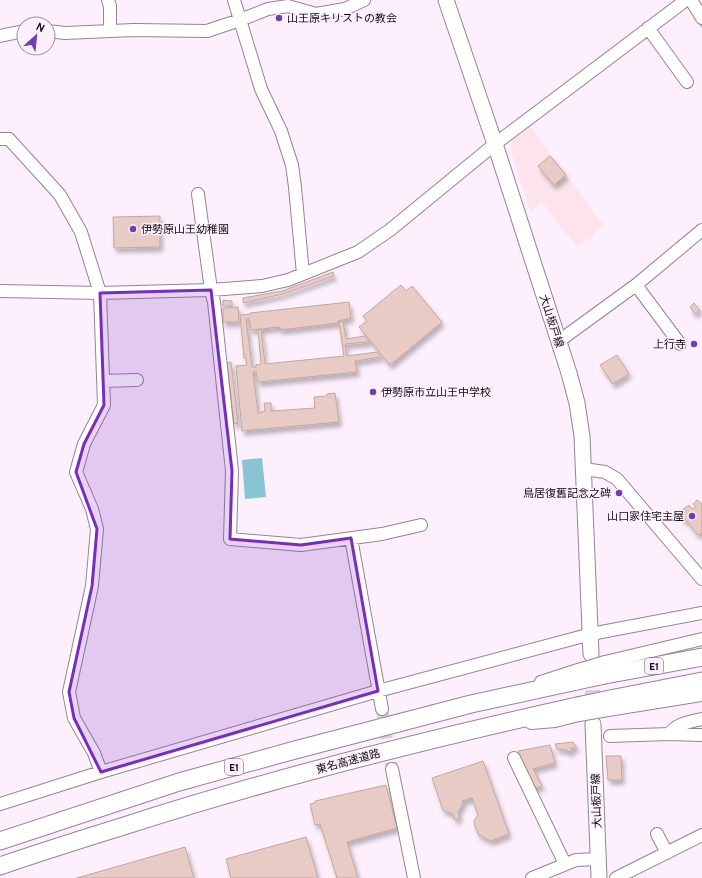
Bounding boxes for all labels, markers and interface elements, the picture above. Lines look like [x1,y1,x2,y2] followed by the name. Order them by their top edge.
[287,11,397,25] place label: 山王原キリストの教会
[274,13,284,23] marker: 山王原キリストの教会
[16,16,56,56] north arrow
[34,19,47,35] text: N
[141,222,229,236] place label: 伊勢原山王幼稚園
[128,224,138,234] marker: 伊勢原山王幼稚園
[537,293,567,349] street label: 大山板戸線
[653,337,686,351] place label: 上行寺
[689,339,699,349] marker: 上行寺
[381,385,491,399] place label: 伊勢原市立山王中学校
[368,387,378,397] marker: 伊勢原市立山王中学校
[523,486,611,500] place label: 鳥居復舊記念之碑
[614,488,624,498] marker: 鳥居復舊記念之碑
[607,509,684,523] place label: 山口家住宅主屋
[687,511,697,521] marker: 山口家住宅主屋
[645,658,663,674] road number: E1
[314,746,382,776] street label: 東名高速道路
[225,759,243,775] road number: E1
[588,773,604,829] street label: 大山板戸線

